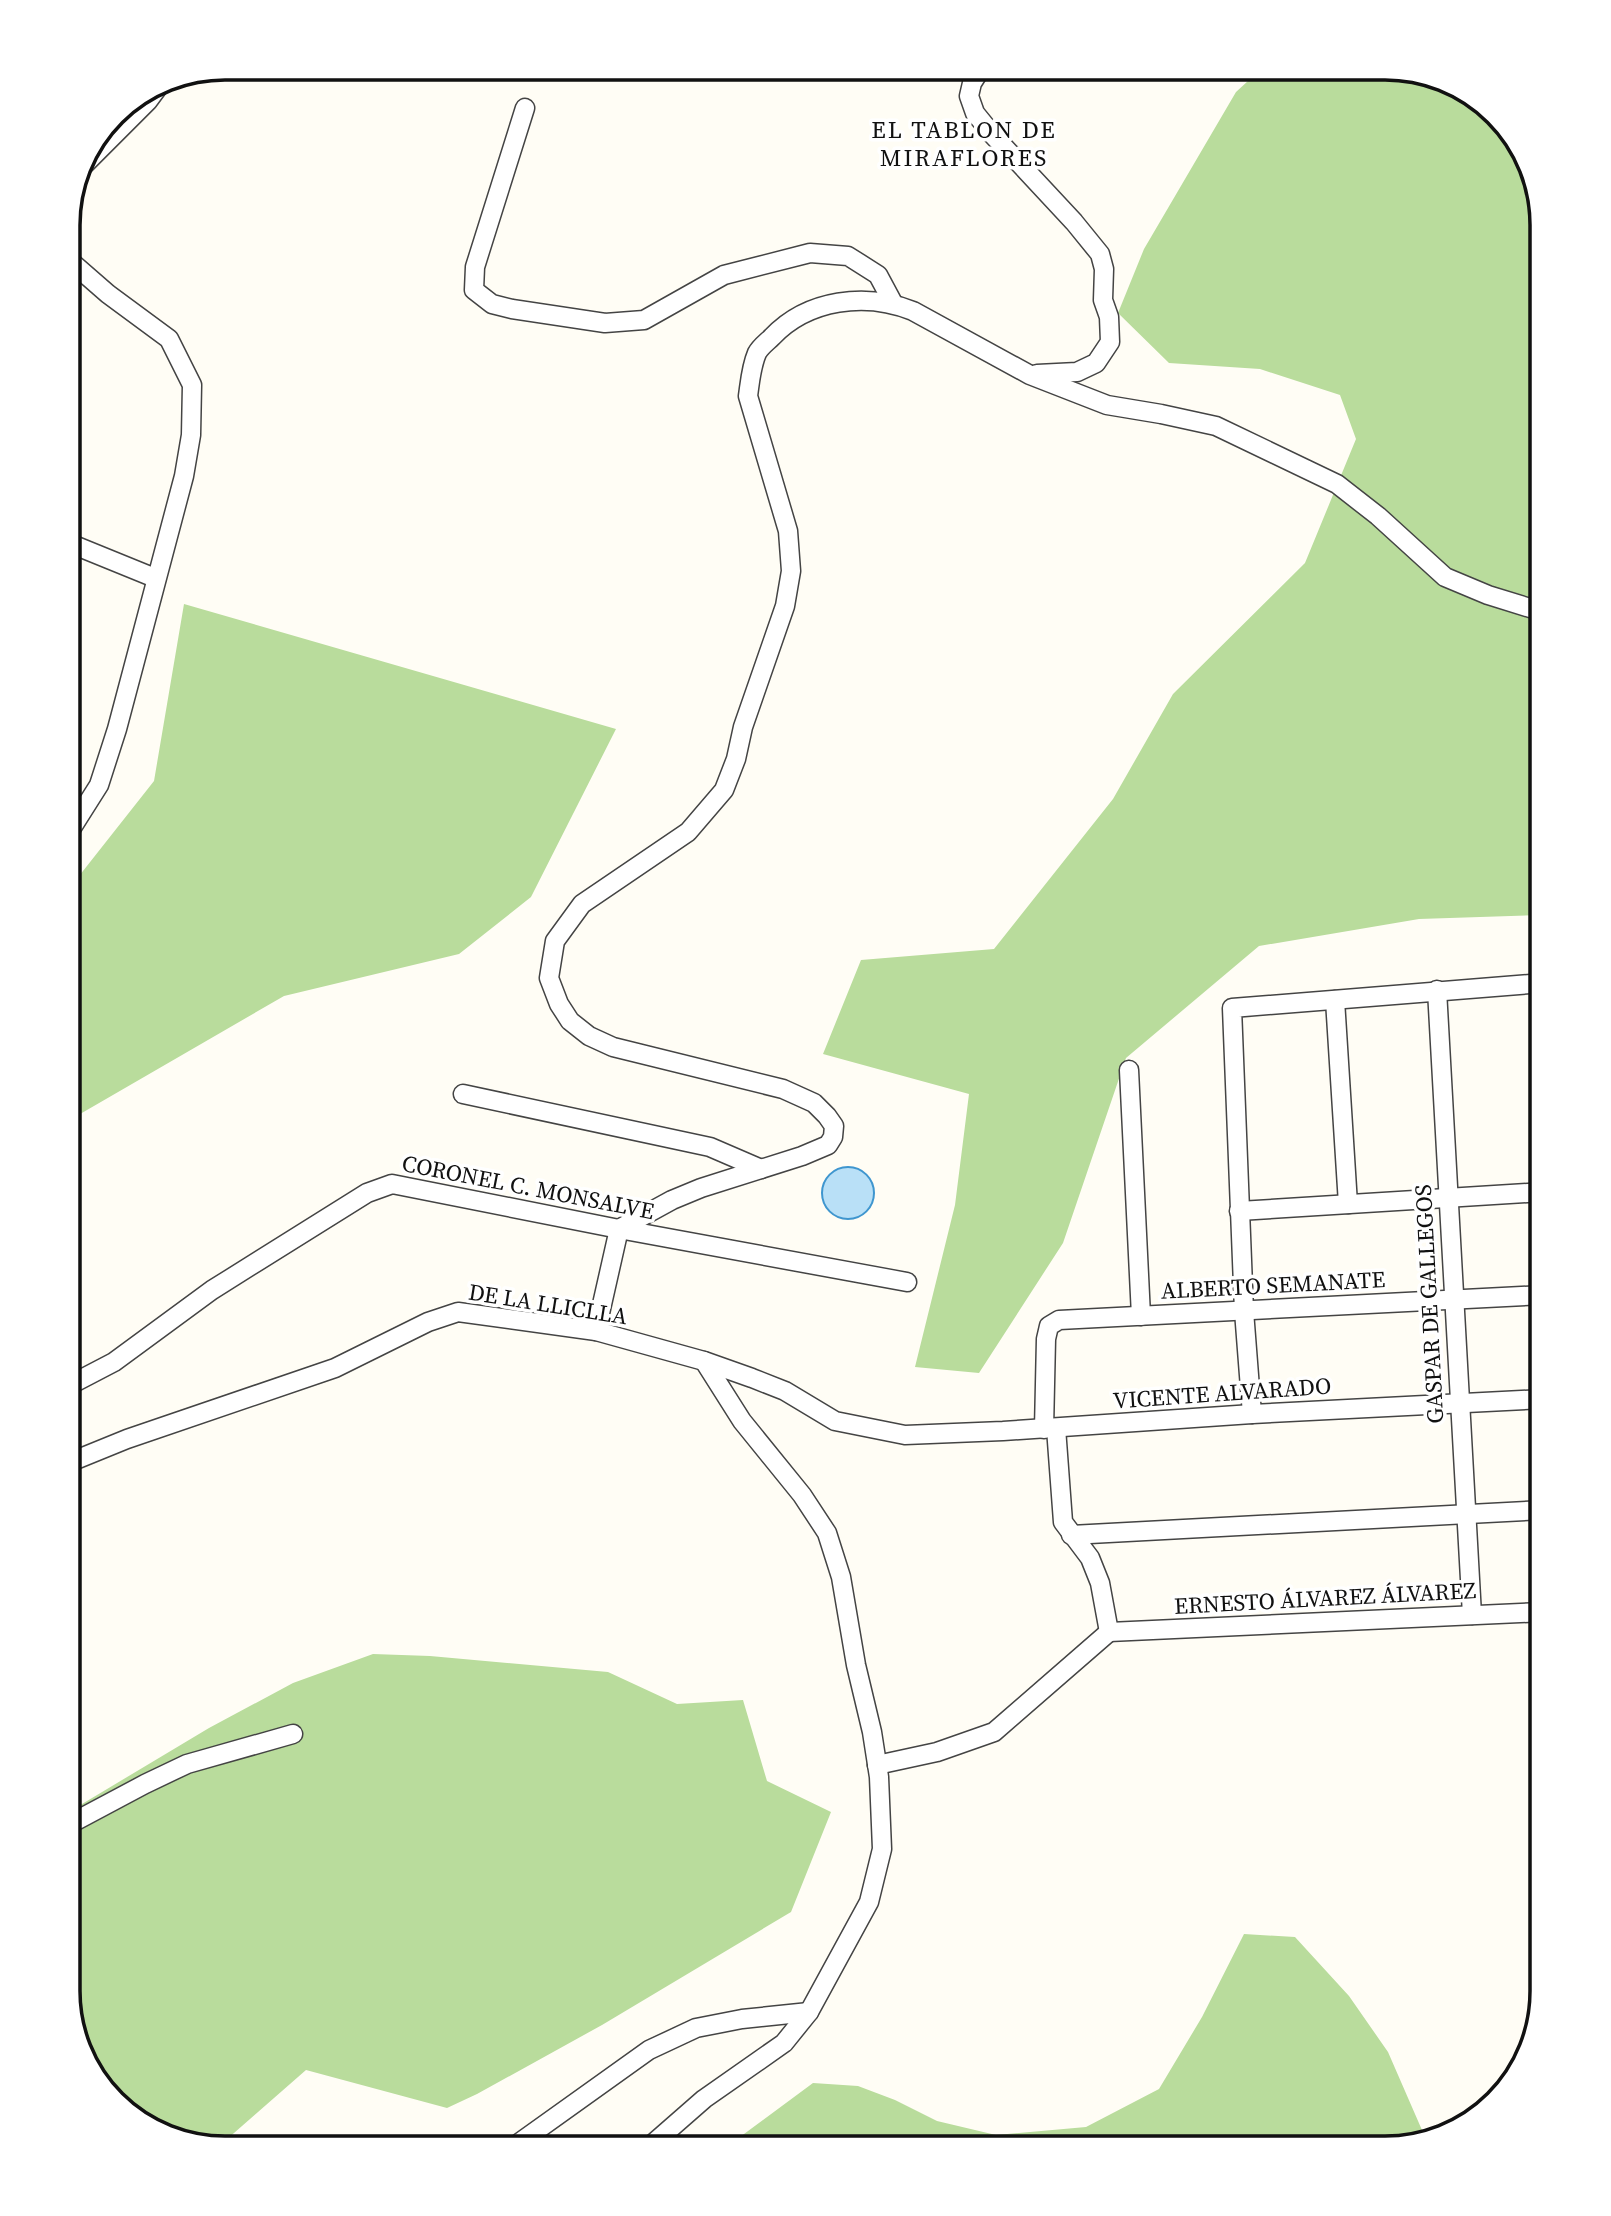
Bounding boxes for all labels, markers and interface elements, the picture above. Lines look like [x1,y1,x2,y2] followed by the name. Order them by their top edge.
[871,113,1057,174] district label: EL TABLON DE MIRAFLORES
[399,1147,657,1227] street label: CORONEL C. MONSALVE
[1407,1184,1451,1424] street label: GASPAR DE GALLEGOS
[1160,1263,1386,1307] street label: ALBERTO SEMANATE
[466,1276,630,1332] street label: DE LA LLICLLA
[1112,1369,1332,1417] street label: VICENTE ALVARADO
[1173,1574,1477,1622] street label: ERNESTO ÁLVAREZ ÁLVAREZ

